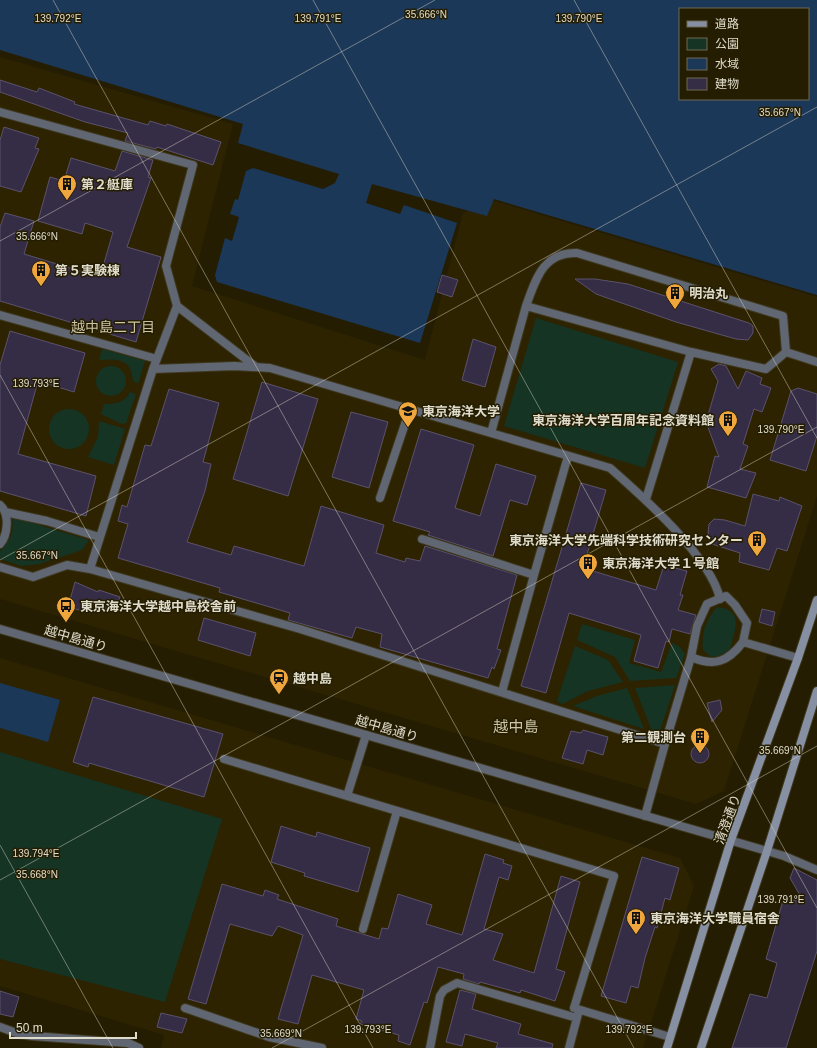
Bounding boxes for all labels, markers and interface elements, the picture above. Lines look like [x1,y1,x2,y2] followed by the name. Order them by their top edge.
[679,8,809,100] legend
[405,9,447,20] text: 35.666°N
[35,13,82,24] text: 139.792°E
[295,13,342,24] text: 139.791°E
[556,13,603,24] text: 139.790°E
[715,17,739,31] text: 道路
[715,37,739,51] text: 公園
[715,57,739,71] text: 水域
[715,77,739,91] text: 建物
[759,107,801,118] text: 35.667°N
[56,173,78,201] building icon: 第２艇庫
[81,177,133,192] place label: 第２艇庫
[16,231,58,242] text: 35.666°N
[30,259,52,287] building icon: 第５実験棟
[55,263,120,278] place label: 第５実験棟
[664,282,686,310] building icon: 明治丸
[689,286,728,301] place label: 明治丸
[71,319,155,335] district label: 越中島二丁目
[13,378,60,389] text: 139.793°E
[397,400,419,428] school or university icon: 東京海洋大学
[422,404,500,419] place label: 東京海洋大学
[717,409,739,437] building icon: 東京海洋大学百周年記念資料館
[532,413,714,428] place label: 東京海洋大学百周年記念資料館
[758,424,805,435] text: 139.790°E
[746,529,768,557] building icon: 東京海洋大学先端科学技術研究センター
[509,533,743,548] place label: 東京海洋大学先端科学技術研究センター
[16,550,58,561] text: 35.667°N
[577,552,599,580] building icon: 東京海洋大学１号館
[602,556,719,571] place label: 東京海洋大学１号館
[55,595,77,623] bus stop icon: 東京海洋大学越中島校舎前
[80,599,236,614] place label: 東京海洋大学越中島校舎前
[43,622,109,655] street label: 越中島通り
[268,667,290,695] station icon: 越中島
[293,671,332,686] place label: 越中島
[354,712,420,745] street label: 越中島通り
[492,718,539,735] district label: 越中島
[689,726,711,754] building icon: 第二観測台
[621,730,686,745] place label: 第二観測台
[759,745,801,756] text: 35.669°N
[712,792,743,846] street label: 清澄通り
[13,848,60,859] text: 139.794°E
[16,869,58,880] text: 35.668°N
[758,894,805,905] text: 139.791°E
[625,907,647,935] building icon: 東京海洋大学職員宿舎
[650,911,780,926] place label: 東京海洋大学職員宿舎
[10,1014,136,1040] scale bar
[16,1021,43,1035] text: 50 m
[345,1024,392,1035] text: 139.793°E
[606,1024,653,1035] text: 139.792°E
[260,1028,302,1039] text: 35.669°N

